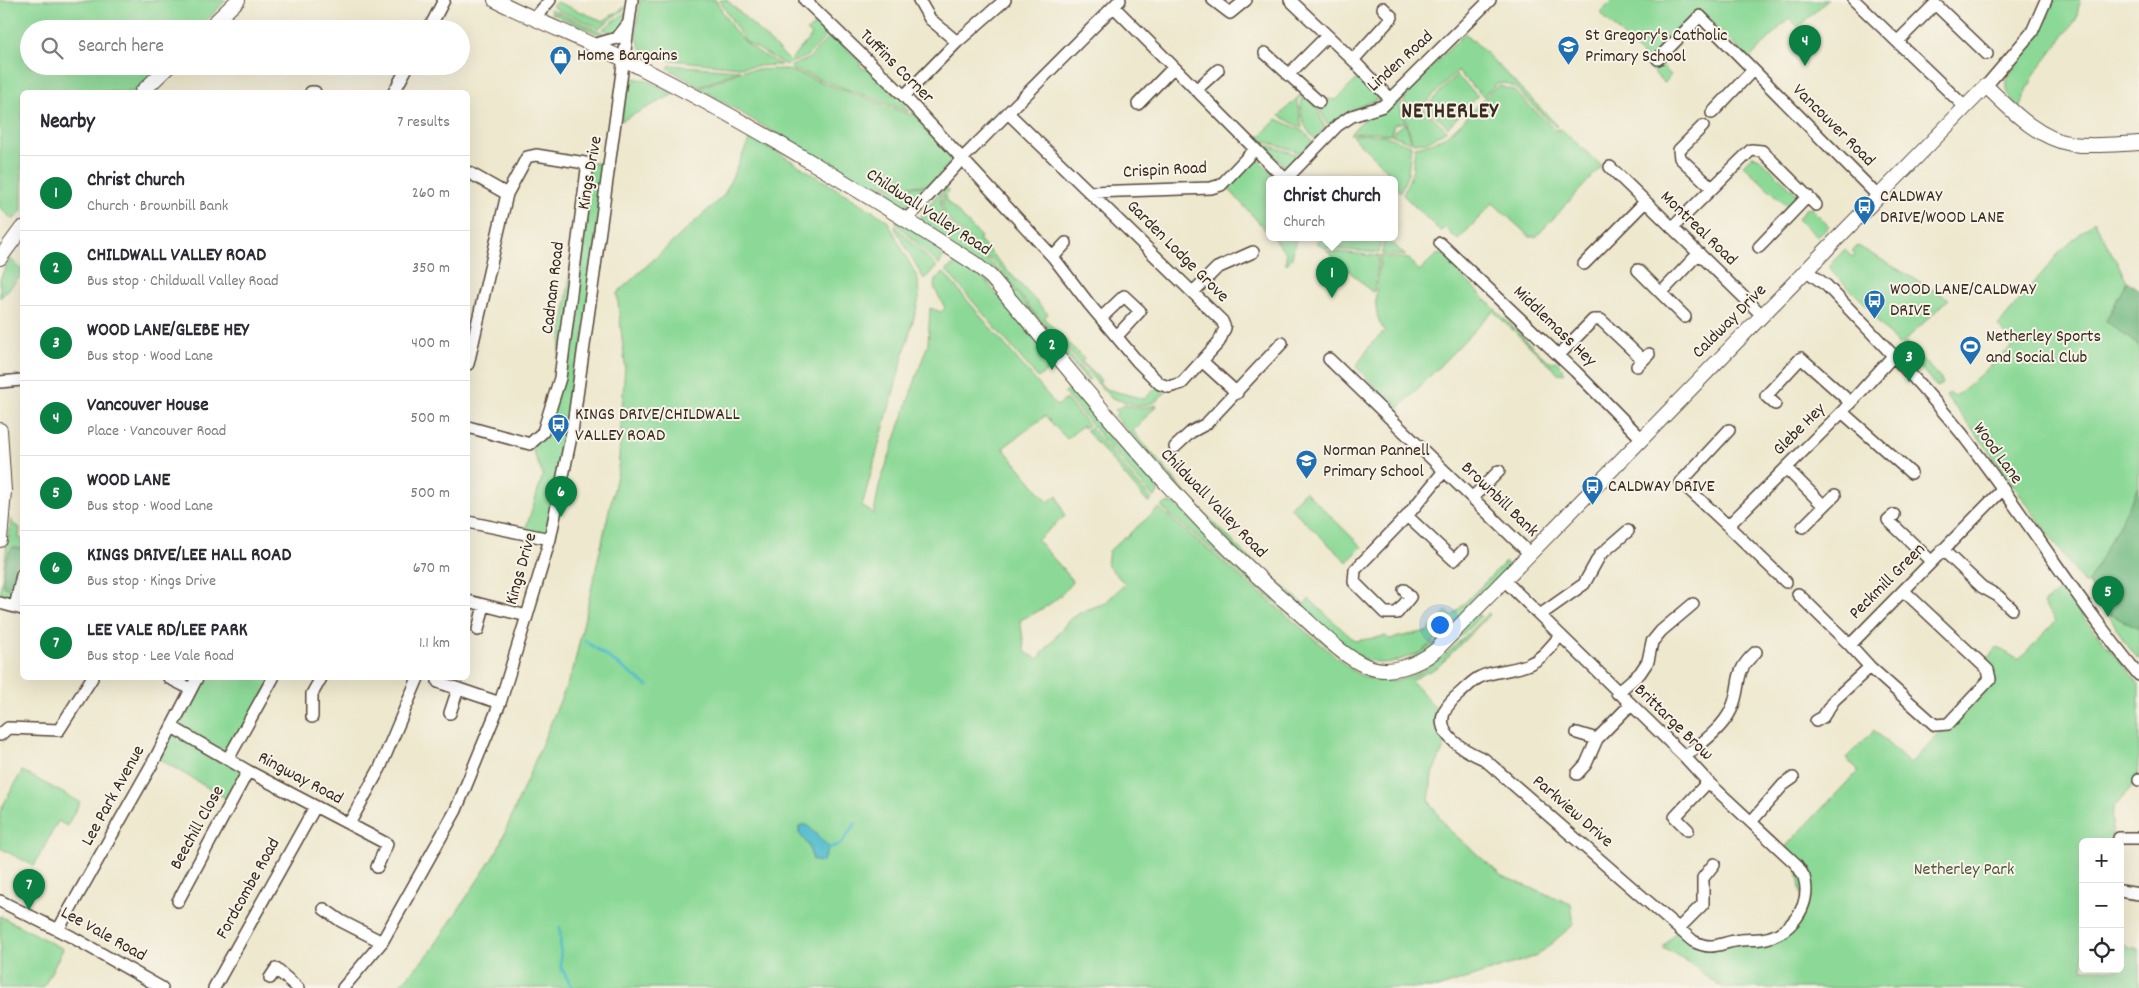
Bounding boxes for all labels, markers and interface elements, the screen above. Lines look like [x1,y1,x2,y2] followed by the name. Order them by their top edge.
[20,20,470,75] search box
[853,24,939,110] street label: Tuffins Corner
[1585,24,1728,70] place label: St Gregory's Catholic Primary School
[1362,25,1440,99] street label: Linden Road
[1789,25,1821,66] pin: 4
[38,34,66,62] icon: search
[78,34,164,61] text: Search here
[1557,34,1581,65] school or university icon: St Gregory's Catholic Primary School
[549,44,573,75] shop icon: Home Bargains
[577,44,678,69] place label: Home Bargains
[1786,79,1880,173] street label: Vancouver Road
[1401,97,1499,128] district label: NETHERLEY
[40,108,95,138] text: Nearby
[397,111,450,134] text: 7 results
[572,134,610,212] street label: Kings Drive
[1122,156,1208,186] street label: Crispin Road
[861,163,995,263] street label: Childwall Valley Road
[87,168,185,195] text: Christ Church
[1266,176,1398,241] popup
[54,182,58,205] text: 1
[412,182,450,205] text: 260 m
[1283,184,1381,211] text: Christ Church
[1880,185,2004,231] place label: CALDWAY DRIVE/WOOD LANE
[1654,186,1742,272] street label: Montreal Road
[87,195,228,218] text: Church · Brownbill Bank
[1120,195,1234,309] street label: Garden Lodge Grove
[1852,195,1876,226] bus stop icon: CALDWAY DRIVE/WOOD LANE
[1283,211,1325,234] text: Church
[536,240,572,336] street label: Cadnam Road
[87,243,266,270] text: CHILDWALL VALLEY ROAD
[53,257,60,280] text: 2
[412,257,450,280] text: 350 m
[1316,257,1348,298] pin: 1
[87,270,279,293] text: Bus stop · Childwall Valley Road
[1890,278,2037,324] place label: WOOD LANE/CALDWAY DRIVE
[1687,279,1773,365] street label: Caldway Drive
[1507,281,1602,374] street label: Middlemass Hey
[1862,288,1886,319] bus stop icon: WOOD LANE/CALDWAY DRIVE
[87,318,249,345] text: WOOD LANE/GLEBE HEY
[1986,325,2101,371] place label: Netherley Sports and Social Club
[1036,329,1068,370] pin: 2
[52,332,60,355] text: 3
[411,332,450,355] text: 400 m
[1958,335,1982,366] sports icon: Netherley Sports and Social Club
[1893,341,1925,382] pin: 3
[87,345,213,368] text: Bus stop · Wood Lane
[87,393,209,420] text: Vancouver House
[1768,397,1833,462] street label: Glebe Hey
[575,403,740,449] place label: KINGS DRIVE/CHILDWALL VALLEY ROAD
[53,407,59,430] text: 4
[410,407,450,430] text: 500 m
[547,413,571,444] bus stop icon: KINGS DRIVE/CHILDWALL VALLEY ROAD
[1966,418,2028,490] street label: Wood Lane
[87,420,226,443] text: Place · Vancouver Road
[1323,439,1430,485] place label: Norman Pannell Primary School
[1154,443,1272,565] street label: Childwall Valley Road
[1295,449,1319,480] school or university icon: Norman Pannell Primary School
[1455,456,1543,544] street label: Brownbill Bank
[87,468,170,495] text: WOOD LANE
[1580,475,1604,506] bus stop icon: CALDWAY DRIVE
[1608,475,1715,500] place label: CALDWAY DRIVE
[545,476,577,517] pin: 6
[52,482,60,505] text: 5
[410,482,450,505] text: 500 m
[87,495,213,518] text: Bus stop · Wood Lane
[500,530,544,608] street label: Kings Drive
[1844,538,1932,626] street label: Peckmill Green
[87,543,291,570] text: KINGS DRIVE/LEE HALL ROAD
[52,557,60,580] text: 6
[413,557,450,580] text: 670 m
[87,570,216,593] text: Bus stop · Kings Drive
[2092,576,2124,617] pin: 5
[1427,612,1453,638] your location
[87,618,248,645] text: LEE VALE RD/LEE PARK
[53,632,59,655] text: 7
[419,632,450,655] text: 1.1 km
[87,645,234,668] text: Bus stop · Lee Vale Road
[1628,679,1718,767] street label: Brittarge Brow
[76,741,152,851] street label: Lee Park Avenue
[253,746,347,812] street label: Ringway Road
[1526,770,1618,854] street label: Parkview Drive
[165,781,231,875] street label: Beechill Close
[211,834,287,944] street label: Fordcombe Road
[2079,838,2124,973] map controls
[2079,838,2124,883] button: +
[1914,858,2014,883] park label: Netherley Park
[13,869,45,910] pin: 7
[2079,883,2124,928] button: −
[56,901,150,969] street label: Lee Vale Road
[2079,928,2124,973] button: locate

